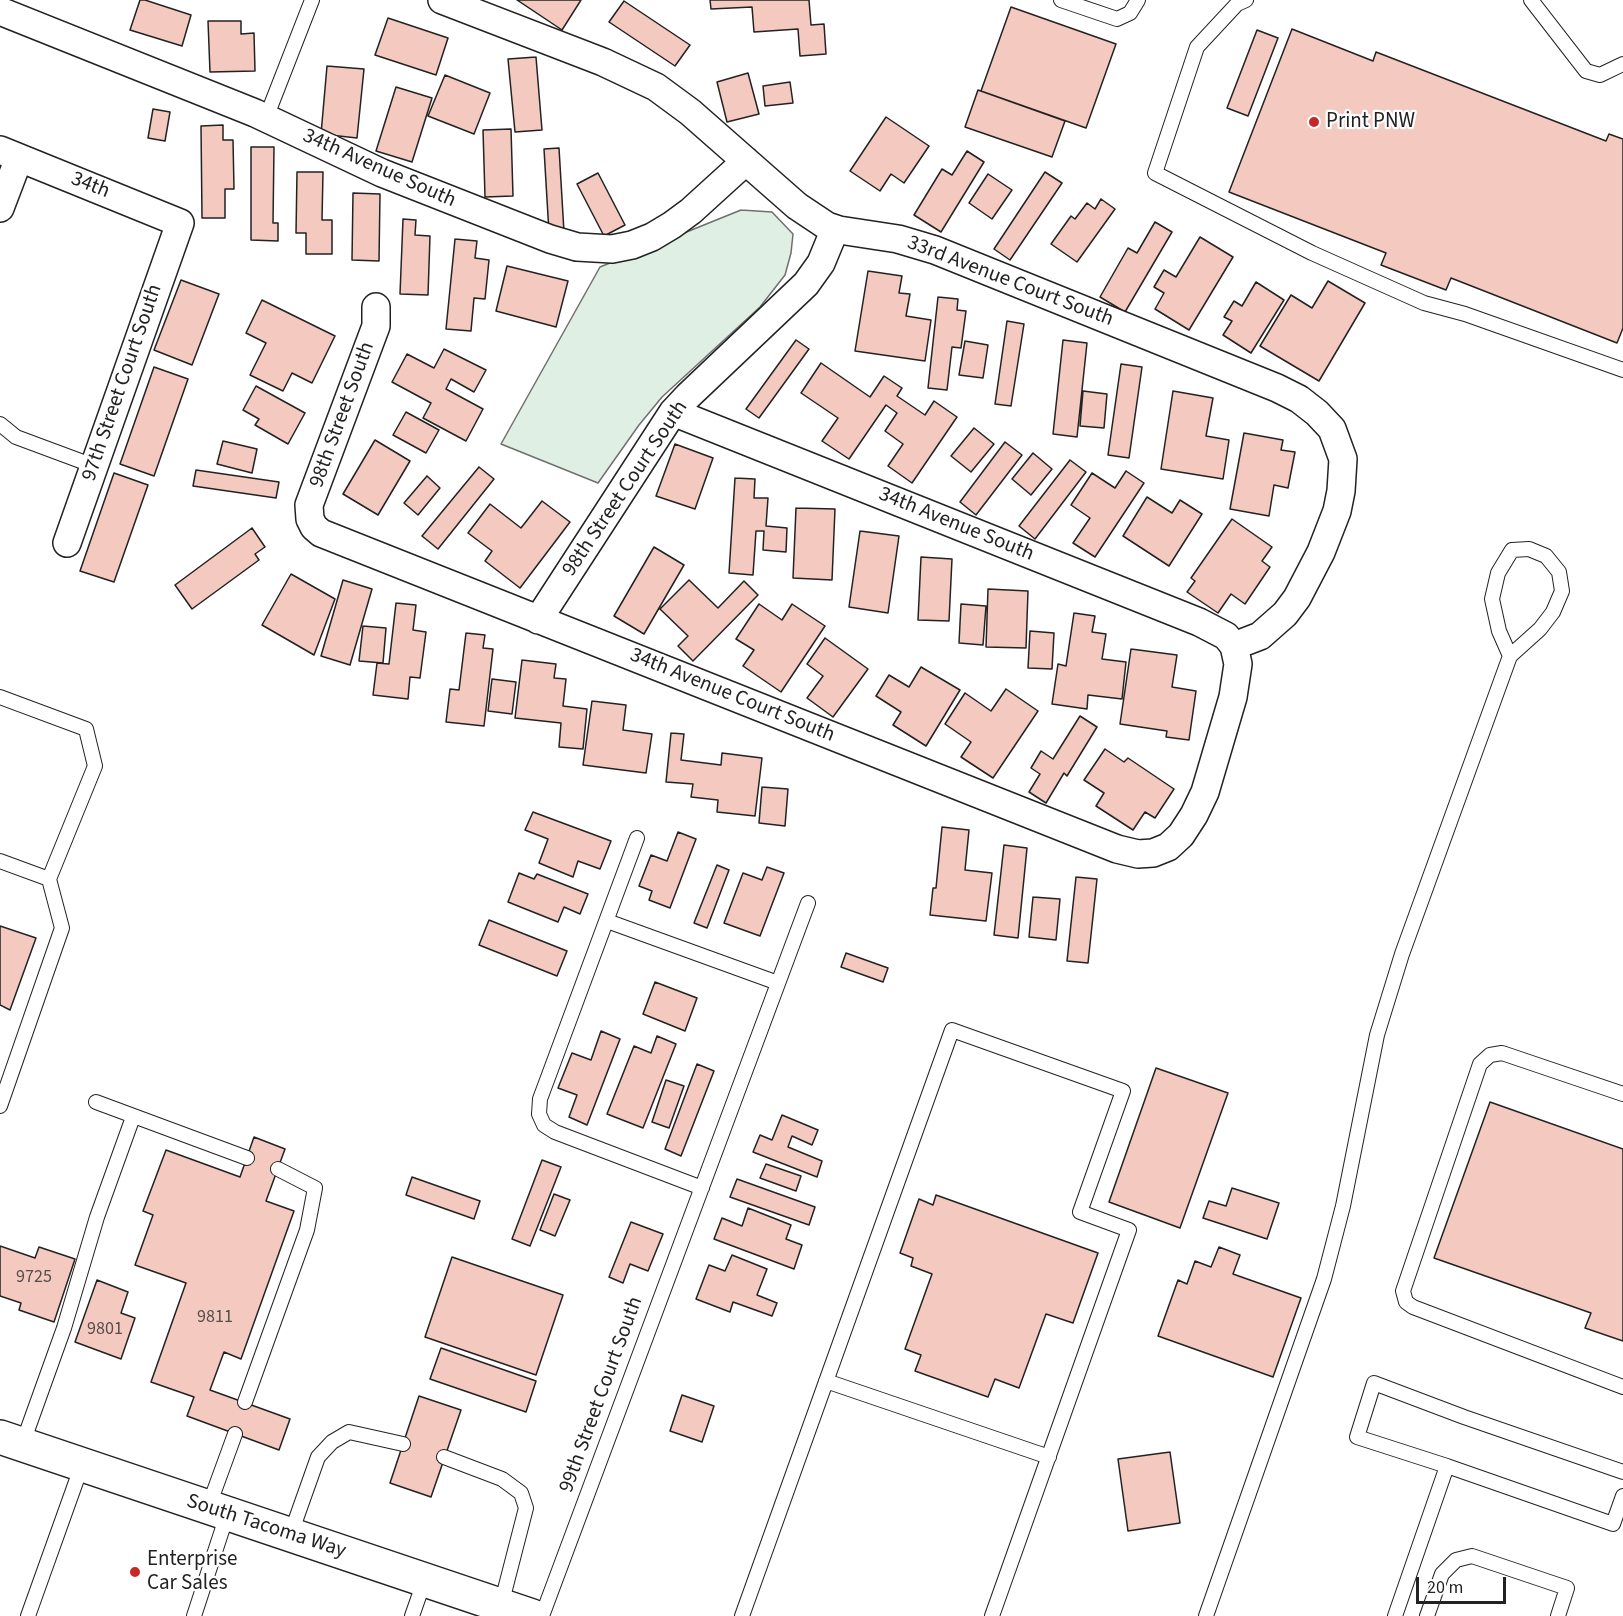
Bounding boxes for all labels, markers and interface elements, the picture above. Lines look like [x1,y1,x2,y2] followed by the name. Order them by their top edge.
[1326,109,1415,135] place label: Print PNW
[1307,115,1321,129] marker: Print PNW
[298,124,460,214] street label: 34th Avenue South
[67,167,113,205] street label: 34th
[903,231,1117,333] street label: 33rd Avenue Court South
[77,281,169,485] street label: 97th Street Court South
[305,339,381,491] street label: 98th Street South
[558,396,694,582] street label: 98th Street Court South
[875,482,1037,568] street label: 34th Avenue South
[626,643,838,749] street label: 34th Avenue Court South
[16,1267,52,1289] house number: 9725
[555,1294,649,1496] street label: 99th Street Court South
[197,1307,233,1329] house number: 9811
[87,1319,123,1341] house number: 9801
[183,1489,349,1565] street label: South Tacoma Way
[147,1547,237,1597] place label: Enterprise Car Sales
[128,1565,142,1579] marker: Enterprise Car Sales
[1419,1565,1509,1603] scale bar
[1427,1575,1463,1600] text: 20 m

